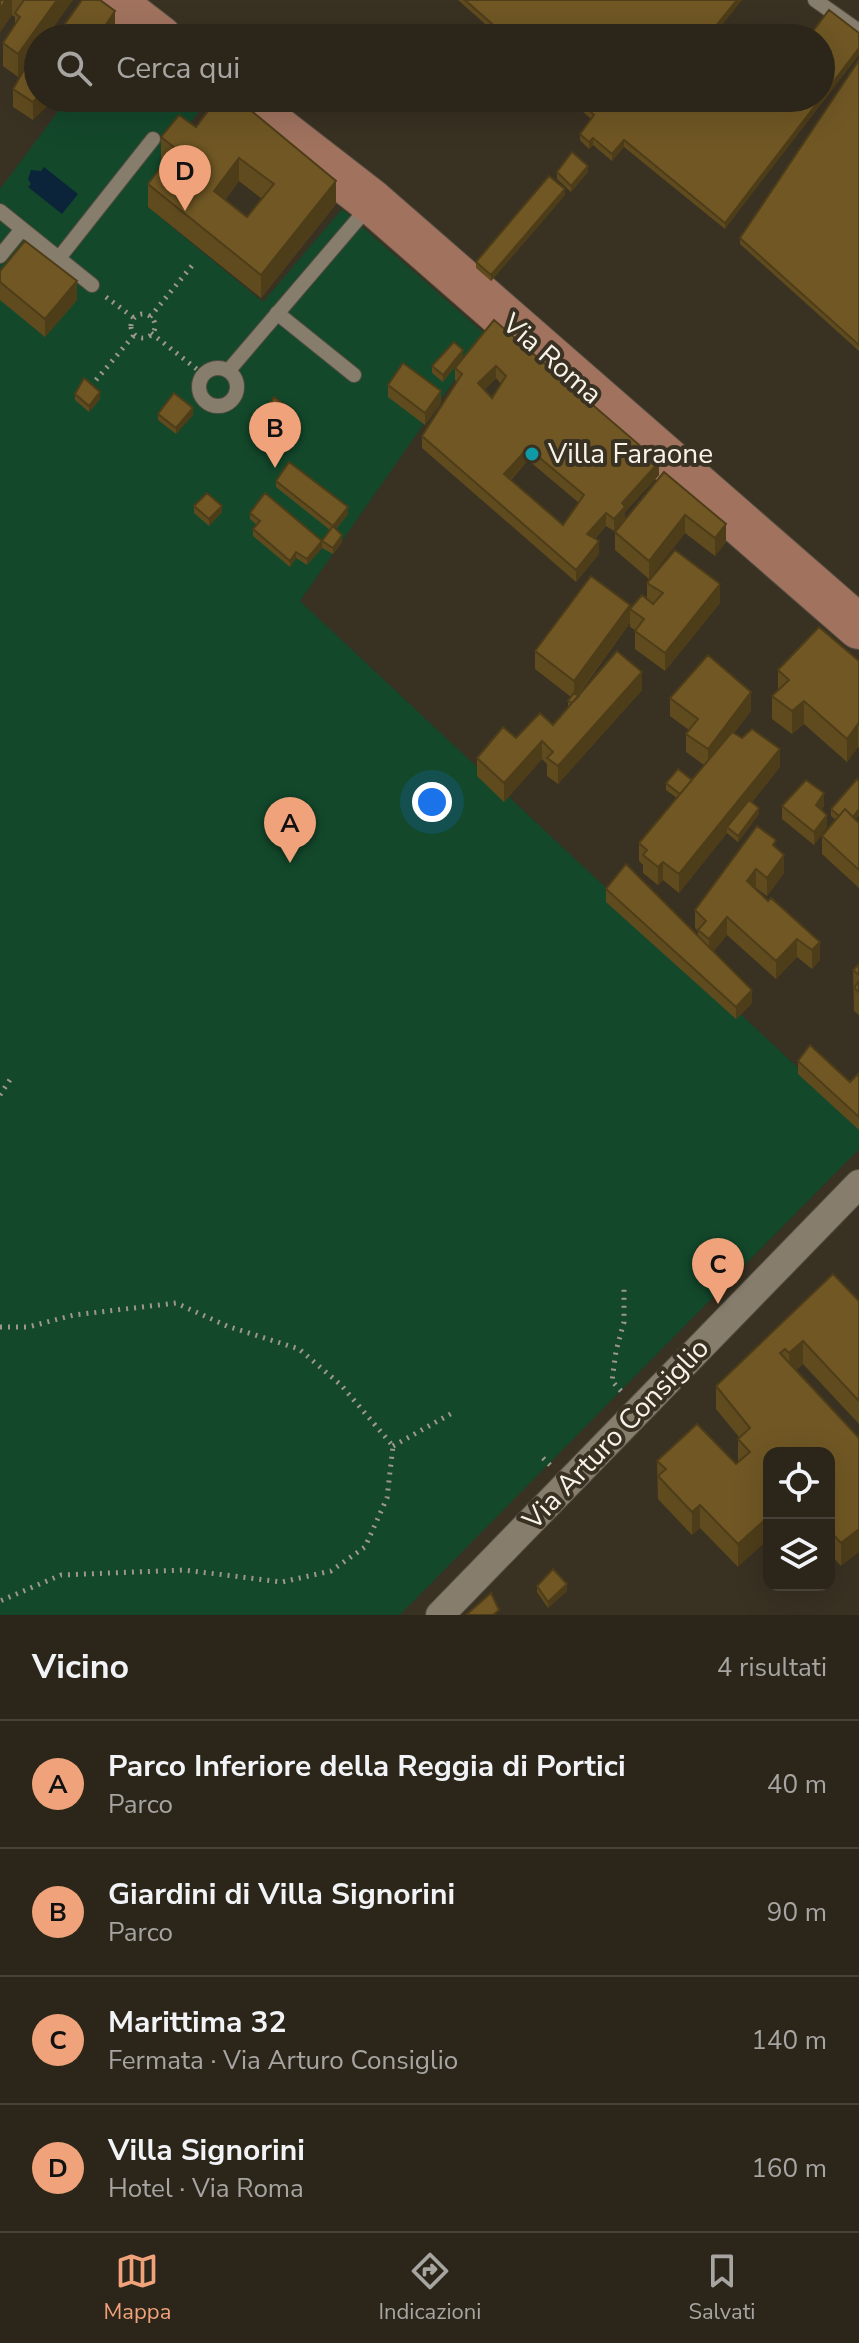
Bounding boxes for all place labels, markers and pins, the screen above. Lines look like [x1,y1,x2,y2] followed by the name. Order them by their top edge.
[159,145,211,211] pin: D
[249,402,301,468] pin: B
[547,435,713,473] place label: Villa Faraone
[523,445,541,463] marker: Villa Faraone
[264,797,316,863] pin: A
[692,1238,744,1304] pin: C

